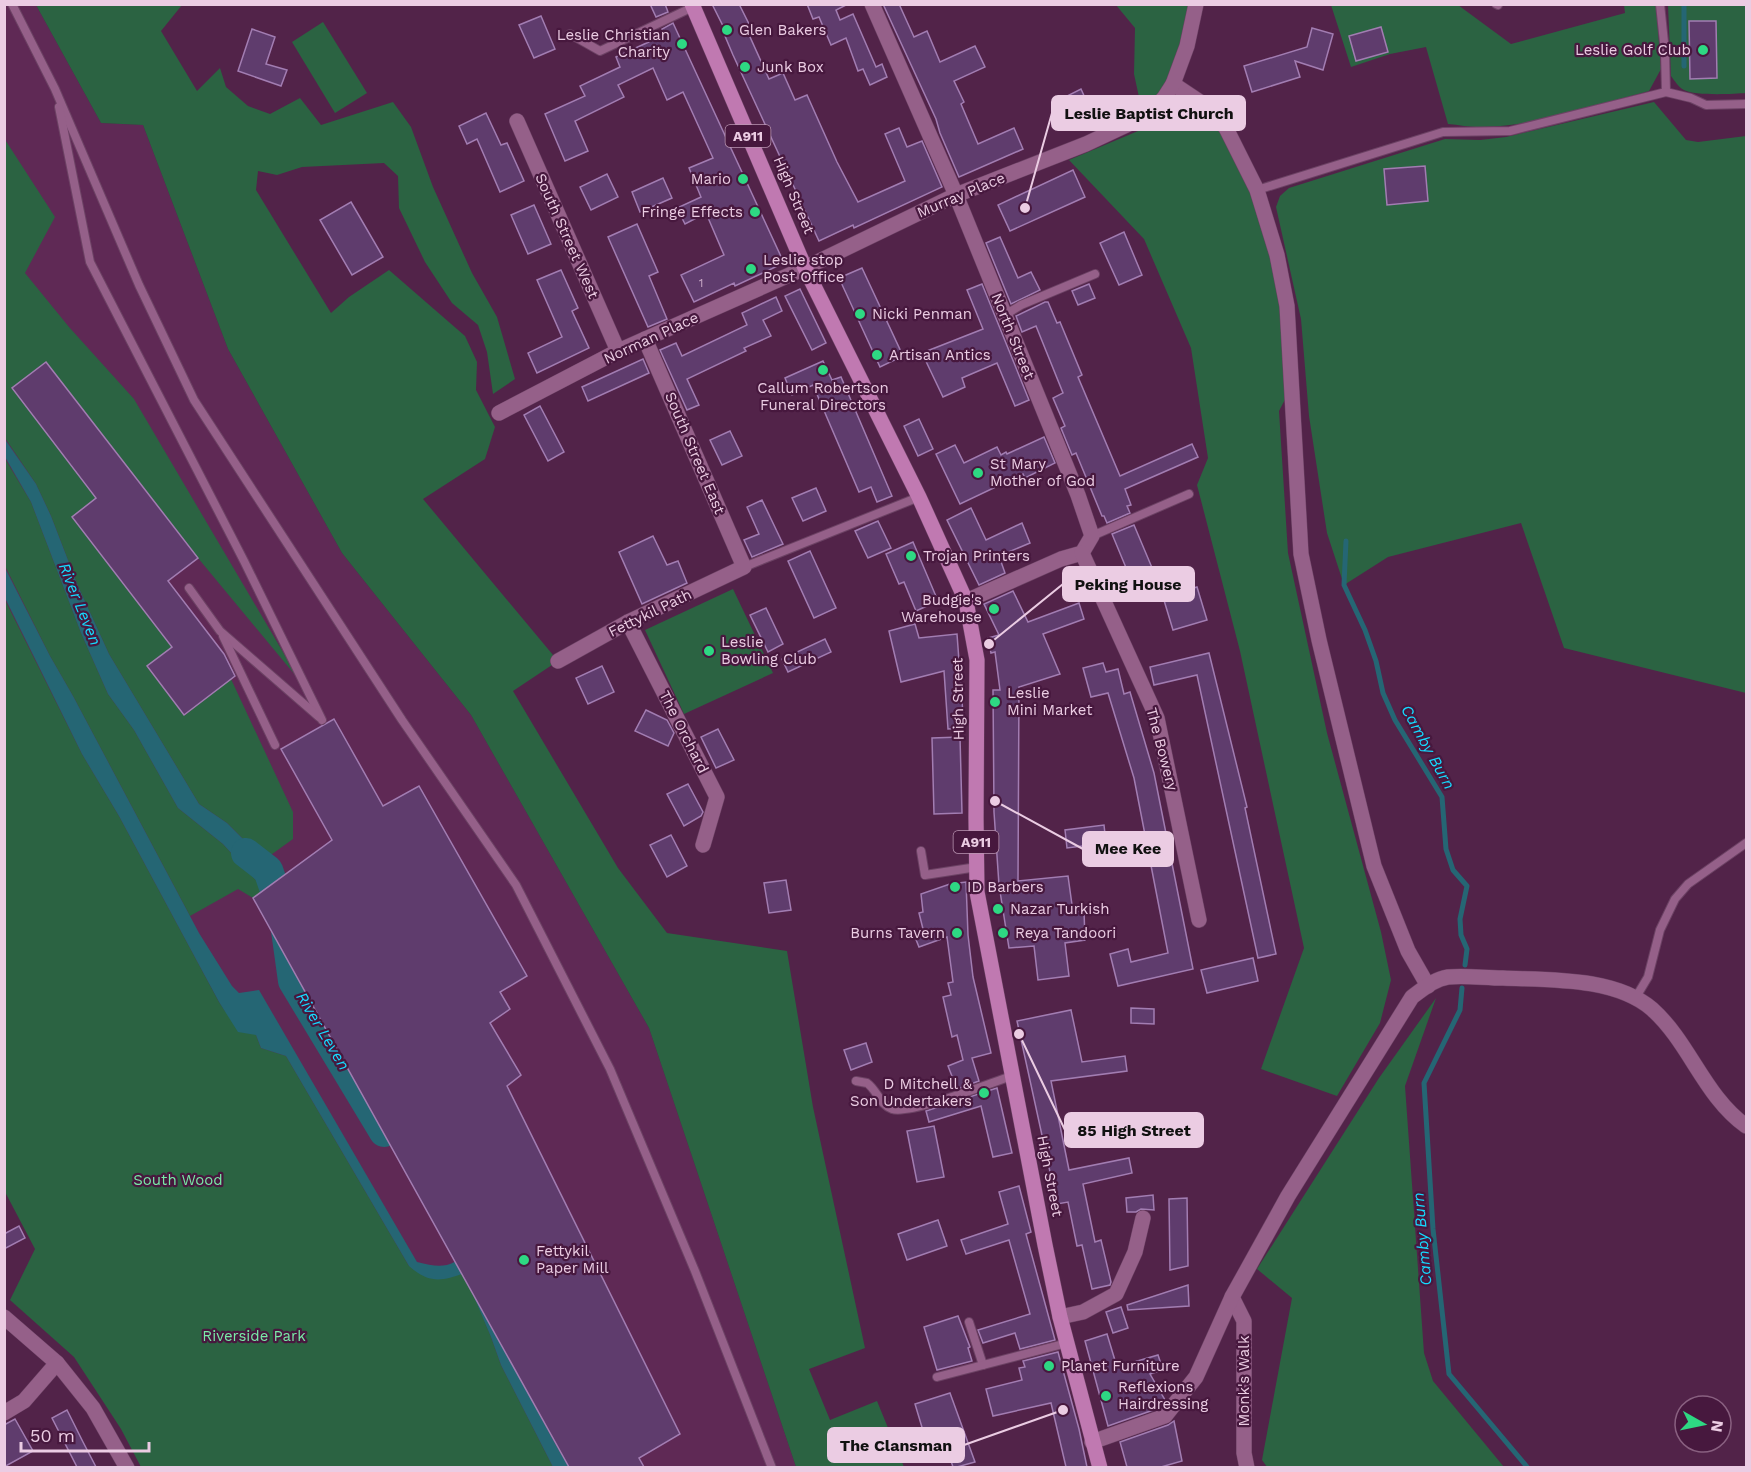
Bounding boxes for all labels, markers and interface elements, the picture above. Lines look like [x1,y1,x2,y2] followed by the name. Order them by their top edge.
[739,21,826,39] place label: Glen Bakers
[720,23,734,37] marker: Glen Bakers
[557,26,670,61] place label: Leslie Christian Charity
[675,37,689,51] marker: Leslie Christian Charity
[1575,41,1691,59] place label: Leslie Golf Club
[1696,43,1710,57] marker: Leslie Golf Club
[757,58,824,76] place label: Junk Box
[738,60,752,74] marker: Junk Box
[1052,96,1245,130] callout: Leslie Baptist Church
[1064,104,1234,123] text: Leslie Baptist Church
[726,125,771,147] road number: A911
[770,153,819,237] street label: High Street
[914,168,1008,222] street label: Murray Place
[691,170,731,188] place label: Mario
[531,171,603,302] street label: South Street West
[736,172,750,186] marker: Mario
[641,203,743,221] place label: Fringe Effects
[748,205,762,219] marker: Fringe Effects
[763,251,844,286] place label: Leslie stop Post Office
[744,262,758,276] marker: Leslie stop Post Office
[699,276,703,290] house number: 1
[988,290,1039,382] street label: North Street
[872,305,972,323] place label: Nicki Penman
[853,307,867,321] marker: Nicki Penman
[601,308,701,368] street label: Norman Place
[889,346,991,364] place label: Artisan Antics
[870,348,884,362] marker: Artisan Antics
[816,363,830,377] marker: Callum Robertson Funeral Directors
[757,379,889,414] place label: Callum Robertson Funeral Directors
[661,389,729,517] street label: South Street East
[990,455,1095,490] place label: St Mary Mother of God
[971,466,985,480] marker: St Mary Mother of God
[923,547,1030,565] place label: Trojan Printers
[904,549,918,563] marker: Trojan Printers
[55,560,105,648] water label: River Leven
[1063,567,1194,601] callout: Peking House
[1075,575,1181,594] text: Peking House
[605,585,695,641] street label: Fettykil Path
[901,591,982,626] place label: Budgie's Warehouse
[987,602,1001,616] marker: Budgie's Warehouse
[721,633,817,668] place label: Leslie Bowling Club
[702,644,716,658] marker: Leslie Bowling Club
[948,657,968,740] street label: High Street
[1007,684,1093,719] place label: Leslie Mini Market
[655,688,713,776] street label: The Orchard
[988,695,1002,709] marker: Leslie Mini Market
[1397,701,1459,793] water label: Camby Burn
[1142,706,1182,793] street label: The Bowery
[954,831,998,853] road number: A911
[1083,832,1173,866] callout: Mee Kee
[1095,839,1161,858] text: Mee Kee
[967,878,1044,896] place label: ID Barbers
[948,880,962,894] marker: ID Barbers
[1010,900,1110,918] place label: Nazar Turkish
[991,902,1005,916] marker: Nazar Turkish
[850,924,945,942] place label: Burns Tavern
[1015,924,1116,942] place label: Reya Tandoori
[950,926,964,940] marker: Burns Tavern
[996,926,1010,940] marker: Reya Tandoori
[292,988,354,1074] water label: River Leven
[850,1075,973,1110] place label: D Mitchell & Son Undertakers
[977,1086,991,1100] marker: D Mitchell & Son Undertakers
[1065,1113,1203,1147] callout: 85 High Street
[1077,1121,1191,1140] text: 85 High Street
[1033,1134,1067,1219] street label: High Street
[133,1171,223,1189] park label: South Wood
[1408,1191,1436,1287] water label: Camby Burn
[536,1242,609,1277] place label: Fettykil Paper Mill
[517,1253,531,1267] marker: Fettykil Paper Mill
[202,1327,306,1345] park label: Riverside Park
[1235,1335,1253,1426] street label: Monk's Walk
[1061,1357,1180,1375] place label: Planet Furniture
[1042,1359,1056,1373] marker: Planet Furniture
[1118,1378,1208,1413] place label: Reflexions Hairdressing
[1099,1389,1113,1403] marker: Reflexions Hairdressing
[1673,1394,1733,1454] north arrow
[21,1415,148,1453] scale bar
[1707,1419,1728,1434] text: N
[30,1425,75,1446] text: 50 m
[828,1428,964,1462] callout: The Clansman
[840,1436,952,1455] text: The Clansman

